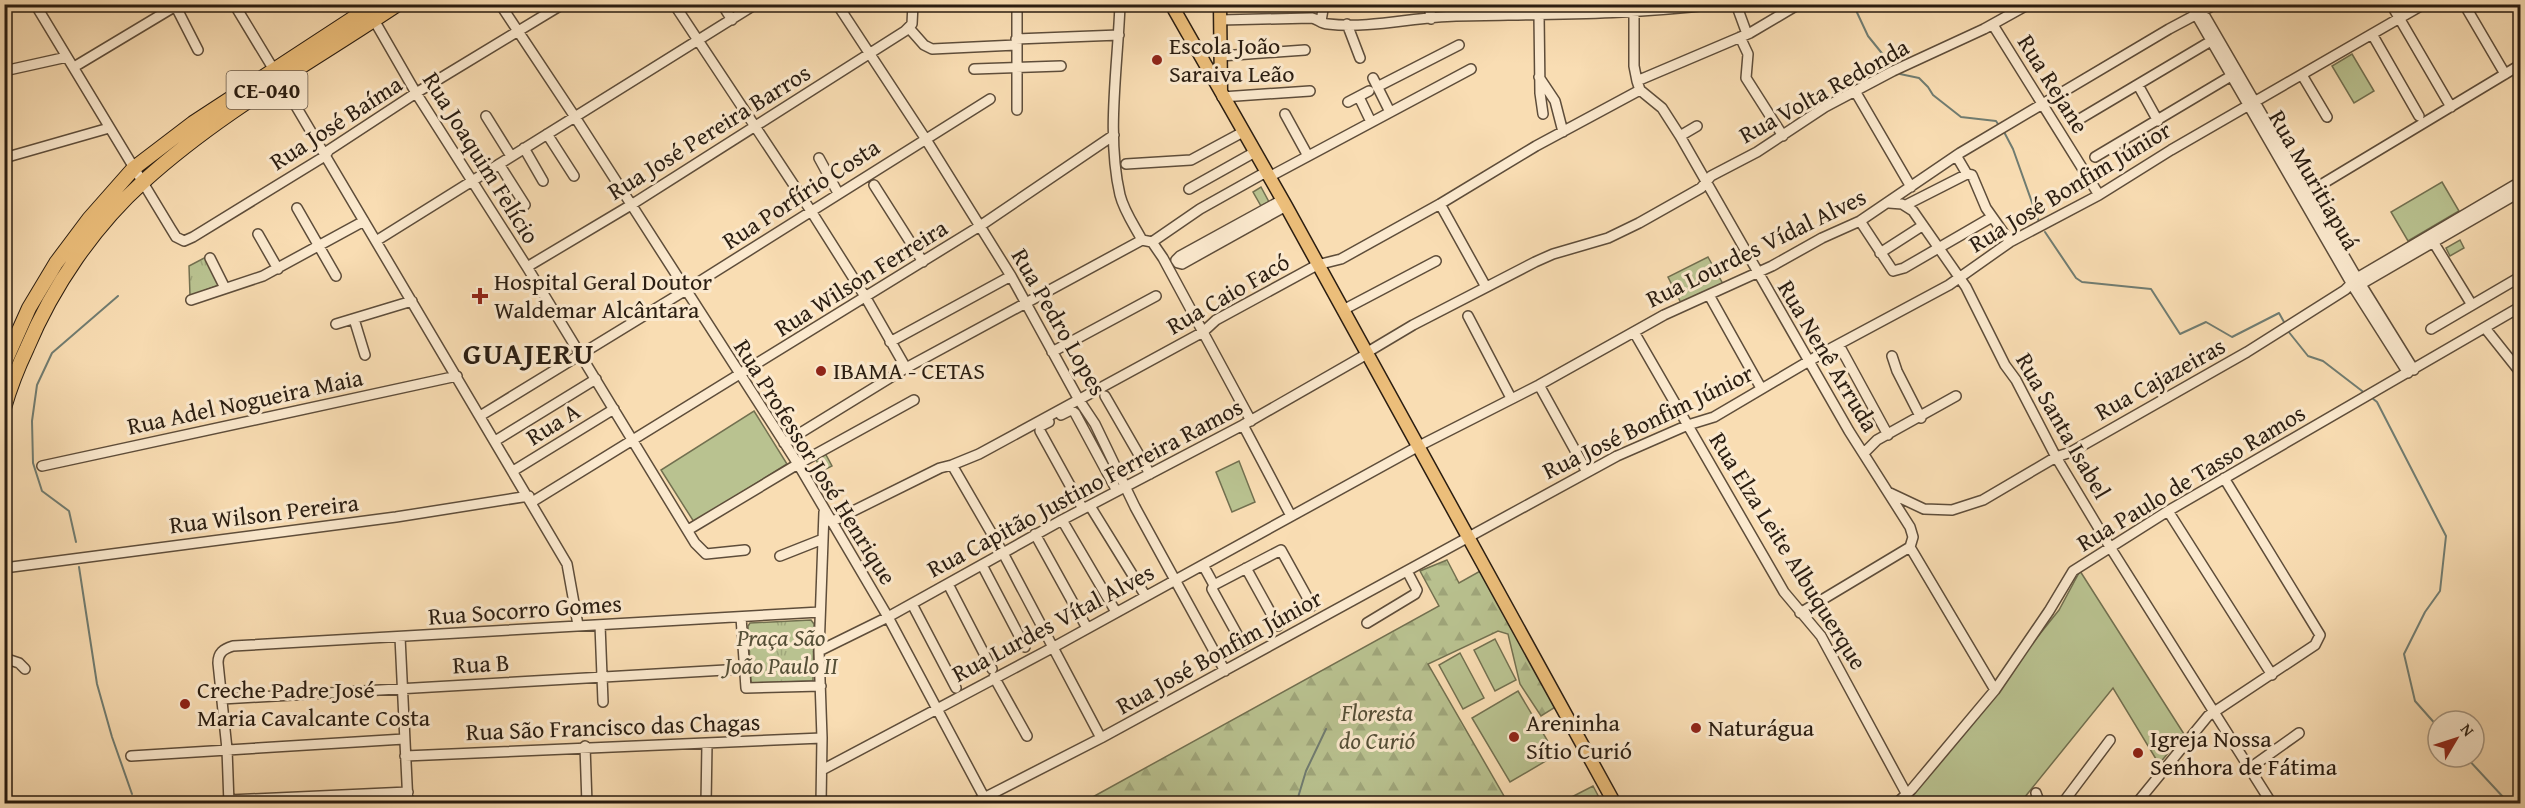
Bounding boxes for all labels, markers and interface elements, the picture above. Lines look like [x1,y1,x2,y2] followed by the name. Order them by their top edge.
[2009,27,2098,140] street label: Rua Rejane
[1169,28,1294,91] place label: Escola João Saraiva Leão
[1732,29,1916,152] street label: Rua Volta Redonda
[1150,53,1164,67] marker: Escola João Saraiva Leão
[600,55,817,208] street label: Rua José Pereira Barros
[414,65,548,251] street label: Rua Joaquim Felício
[262,66,410,179] street label: Rua José Baíma
[226,71,308,109] road number: CE-040
[2260,103,2369,257] street label: Rua Muritiapuá
[1962,112,2178,261] street label: Rua José Bonfim Júnior
[715,129,887,258] street label: Rua Porfírio Costa
[1640,179,1872,316] street label: Rua Lourdes Vídal Alves
[767,210,955,345] street label: Rua Wilson Ferreira
[1003,241,1116,402] street label: Rua Pedro Lopes
[1160,244,1296,343] street label: Rua Caio Facó
[494,264,712,327] place label: Hospital Geral Doutor Waldemar Alcântara
[1769,273,1888,439] street label: Rua Nenê Arruda
[471,287,489,305] marker: Hospital Geral Doutor Waldemar Alcântara
[2088,328,2231,429] street label: Rua Cajazeiras
[463,331,595,375] district label: GUAJERU
[725,332,905,591] street label: Rua Professor José Henrique
[2007,346,2120,506] street label: Rua Santa Isabel
[833,353,985,388] place label: IBAMA - CETAS
[1536,355,1759,488] street label: Rua José Bonfim Júnior
[124,359,367,444] street label: Rua Adel Nogueira Maia
[814,364,828,378] marker: IBAMA - CETAS
[921,389,1249,586] street label: Rua Capitão Justino Ferreira Ramos
[519,393,587,454] street label: Rua A
[2070,395,2312,560] street label: Rua Paulo de Tasso Ramos
[1701,425,1876,676] street label: Rua Elza Leite Albuquerque
[167,484,361,542] street label: Rua Wilson Pereira
[945,554,1160,691] street label: Rua Lurdes Vítal Alves
[1109,580,1328,723] street label: Rua José Bonfim Júnior
[427,585,623,634] street label: Rua Socorro Gomes
[720,620,839,683] park label: Praça São João Paulo II
[452,645,510,682] street label: Rua B
[197,672,431,735] place label: Creche Padre José Maria Cavalcante Costa
[1339,695,1416,758] park label: Floresta do Curió
[178,697,192,711] marker: Creche Padre José Maria Cavalcante Costa
[465,704,761,749] street label: Rua São Francisco das Chagas
[1526,705,1632,768] place label: Areninha Sítio Curió
[2426,709,2486,769] north arrow
[1708,710,1815,745] place label: Naturágua
[2455,718,2481,742] text: N
[1689,721,1703,735] marker: Naturágua
[2150,721,2338,784] place label: Igreja Nossa Senhora de Fátima
[1507,730,1521,744] marker: Areninha Sítio Curió
[2131,746,2145,760] marker: Igreja Nossa Senhora de Fátima

